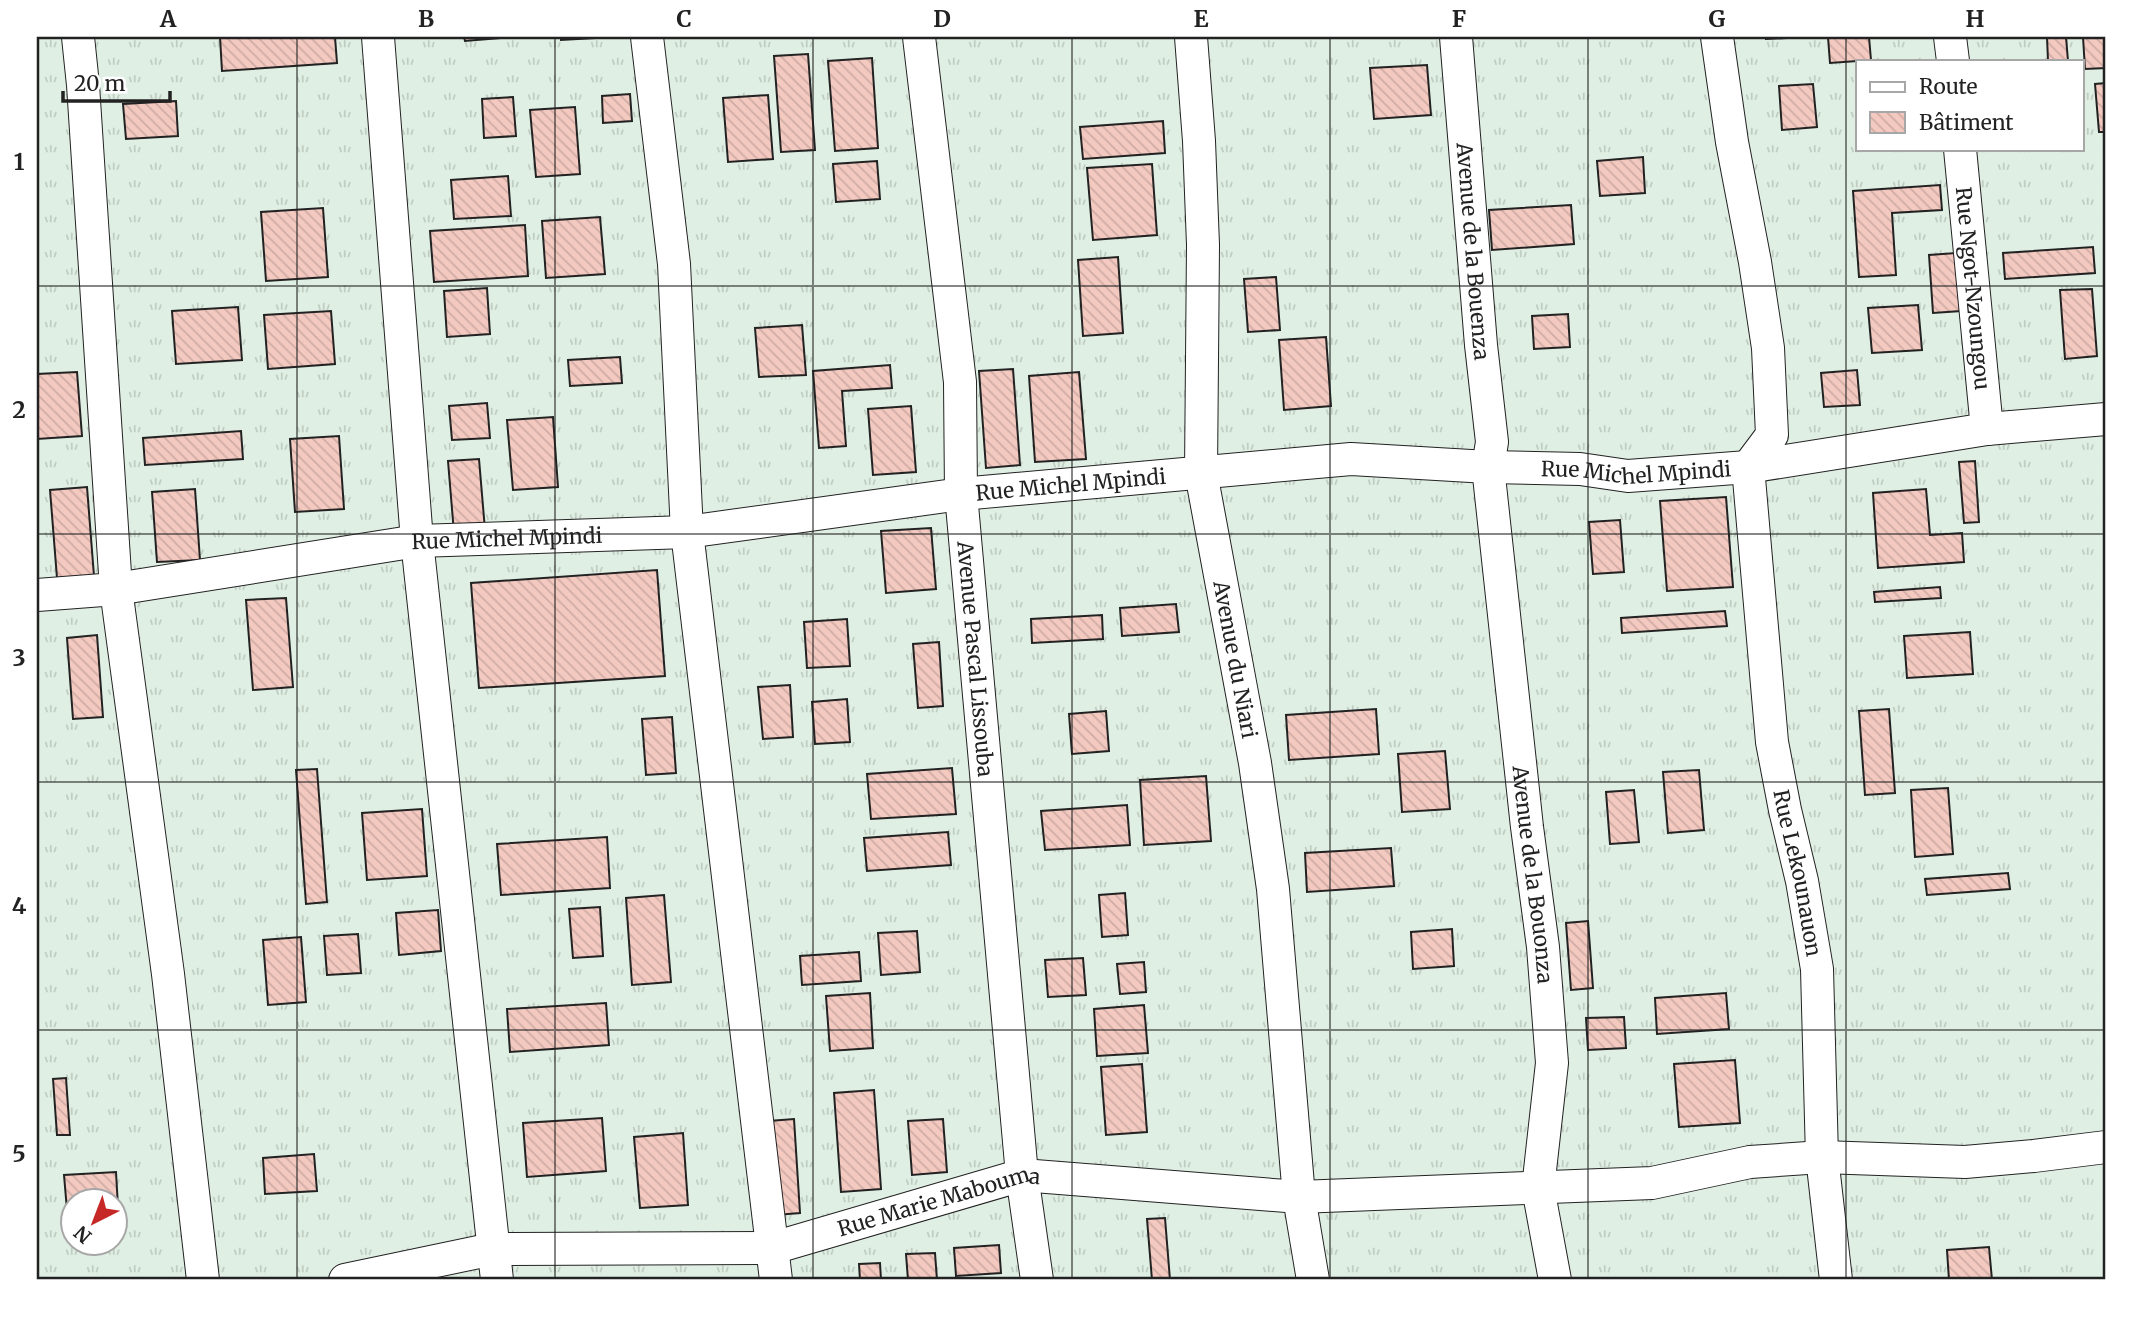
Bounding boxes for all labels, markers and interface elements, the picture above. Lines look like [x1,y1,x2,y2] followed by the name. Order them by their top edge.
[159,4,177,33] text: A
[418,4,434,33] text: B
[676,4,692,33] text: C
[933,4,951,33] text: D
[1193,4,1209,33] text: E
[1452,4,1466,33] text: F
[1709,4,1726,33] text: G
[1966,4,1985,33] text: H
[63,60,170,104] scale bar
[1856,60,2084,150] legend
[74,70,126,97] text: 20 m
[1919,73,1977,100] text: Route
[1919,109,2013,136] text: Bâtiment
[1451,140,1496,362] street label: Avenue de la Bouenza
[14,147,25,176] text: 1
[1950,186,1997,391] street label: Rue Ngot-Nzoungou
[12,395,26,424] text: 2
[1541,455,1732,490] street label: Rue Michel Mpindi
[974,462,1167,506] street label: Rue Michel Mpindi
[411,521,603,555] street label: Rue Michel Mpindi
[952,539,1000,778] street label: Avenue Pascal Lissouba
[1208,577,1264,741] street label: Avenue du Niari
[12,643,26,672] text: 3
[1507,763,1559,985] street label: Avenue de la Bouonza
[1768,787,1828,959] street label: Rue Lekounauon
[12,891,27,920] text: 4
[12,1139,26,1168] text: 5
[834,1160,1041,1242] street label: Rue Marie Mabouma
[60,1188,130,1258] north arrow
[69,1221,96,1249] text: N

